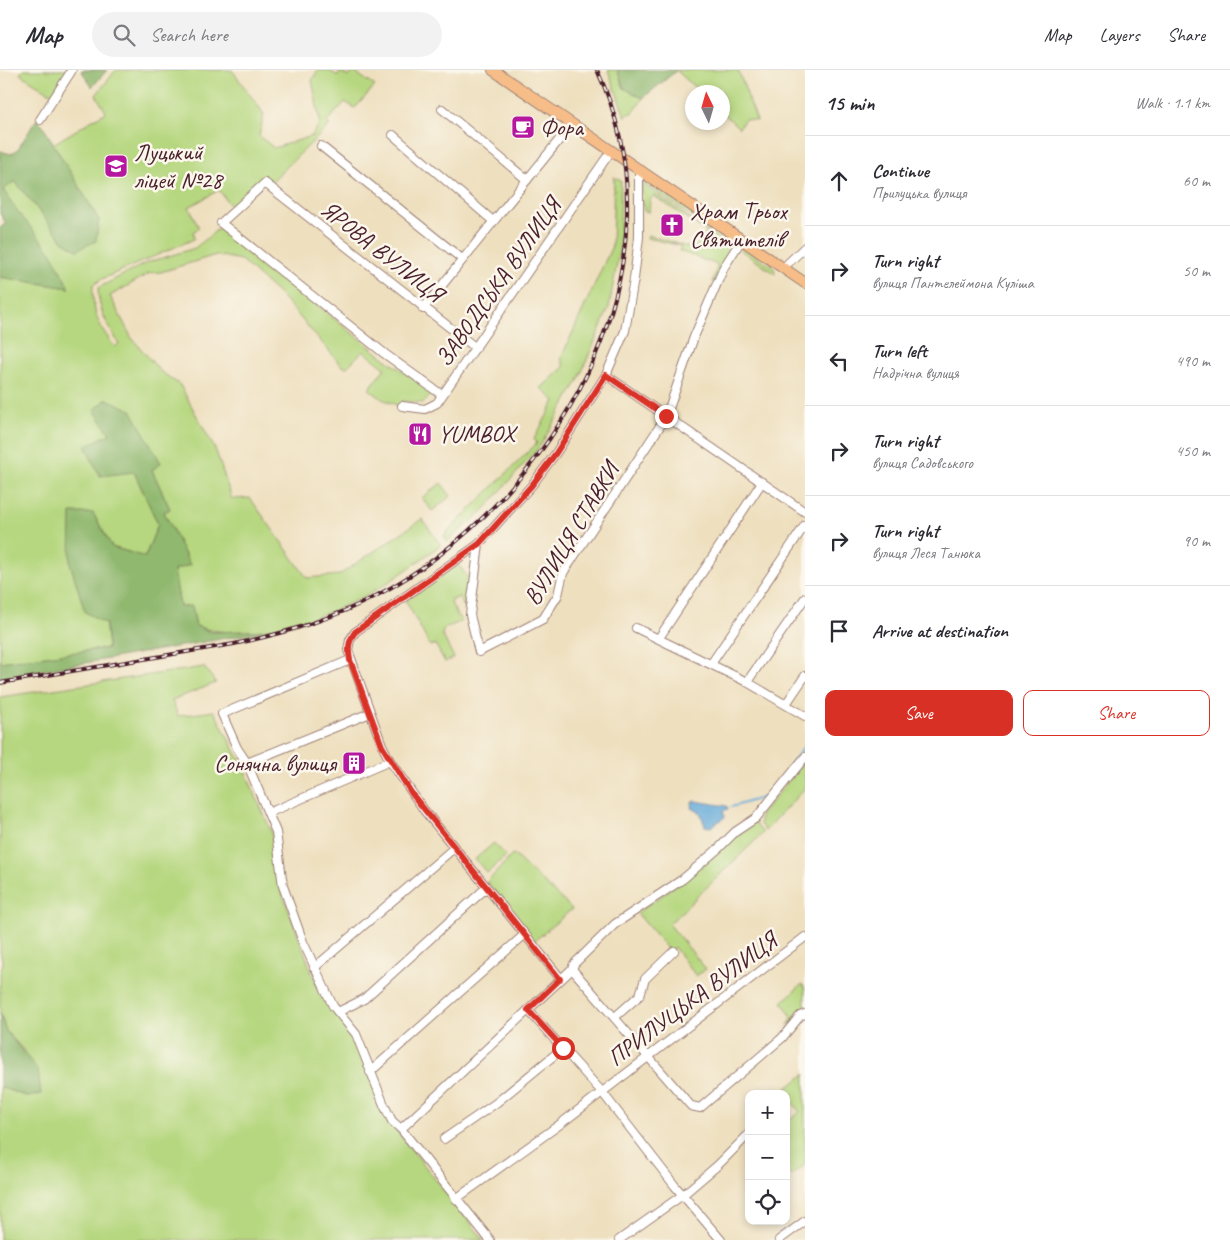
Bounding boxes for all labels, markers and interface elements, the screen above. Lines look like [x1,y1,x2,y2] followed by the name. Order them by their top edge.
[92,12,442,57] search box
[25,20,62,50] text: Map
[110,21,138,49] icon: search
[150,23,228,47] text: Search here
[1044,24,1072,46] text: Map
[1100,24,1139,46] text: Layers
[1167,24,1205,46] text: Share
[685,85,730,130] north arrow
[825,90,874,116] text: 15 min
[1135,93,1210,113] text: Walk · 1.1 km
[540,112,584,142] place label: Фора
[510,114,536,140] cafe icon: Фора
[134,137,224,195] place label: Луцький ліцей №28
[103,153,129,179] school or university icon: Луцький ліцей №28
[872,159,929,183] text: Continue
[825,167,853,195] icon: ahead
[1183,171,1210,191] text: 60 m
[872,183,967,203] text: Прилуцька вулиця
[429,189,569,372] street label: ЗАВОДСЬКА ВУЛИЦЯ
[315,194,452,310] street label: ЯРОВА ВУЛИЦЯ
[690,196,790,254] place label: Храм Трьох Святителів
[659,212,685,238] church icon: Храм Трьох Святителів
[872,249,939,273] text: Turn right
[825,257,853,285] icon: right
[1183,261,1210,281] text: 50 m
[872,273,1034,293] text: вулиця Пантелеймона Куліша
[872,339,927,363] text: Turn left
[825,347,853,375] icon: left
[1176,351,1210,371] text: 490 m
[872,363,959,383] text: Надрічна вулиця
[655,405,678,428] route end
[438,419,518,449] place label: YUMBOX
[407,421,433,447] restaurant icon: YUMBOX
[872,429,939,453] text: Turn right
[825,437,853,465] icon: right
[1176,441,1210,461] text: 450 m
[872,453,973,473] text: вулиця Садовського
[517,454,627,610] street label: ВУЛИЦЯ СТАВКИ
[872,519,939,543] text: Turn right
[825,527,853,555] icon: right
[1183,531,1210,551] text: 90 m
[872,543,980,563] text: вулиця Леся Танюка
[825,617,853,645] icon: arrive
[872,619,1008,643] text: Arrive at destination
[825,690,1013,736] button: Save
[1023,690,1210,736] button: Share
[214,748,338,778] place label: Сонячна вулиця
[341,750,367,776] building icon: Сонячна вулиця
[601,924,785,1072] street label: ПРИЛУЦЬКА ВУЛИЦЯ
[552,1037,575,1060] route start
[745,1090,790,1225] map controls
[745,1090,790,1135] button: +
[745,1135,790,1180] button: −
[745,1180,790,1225] button: locate

